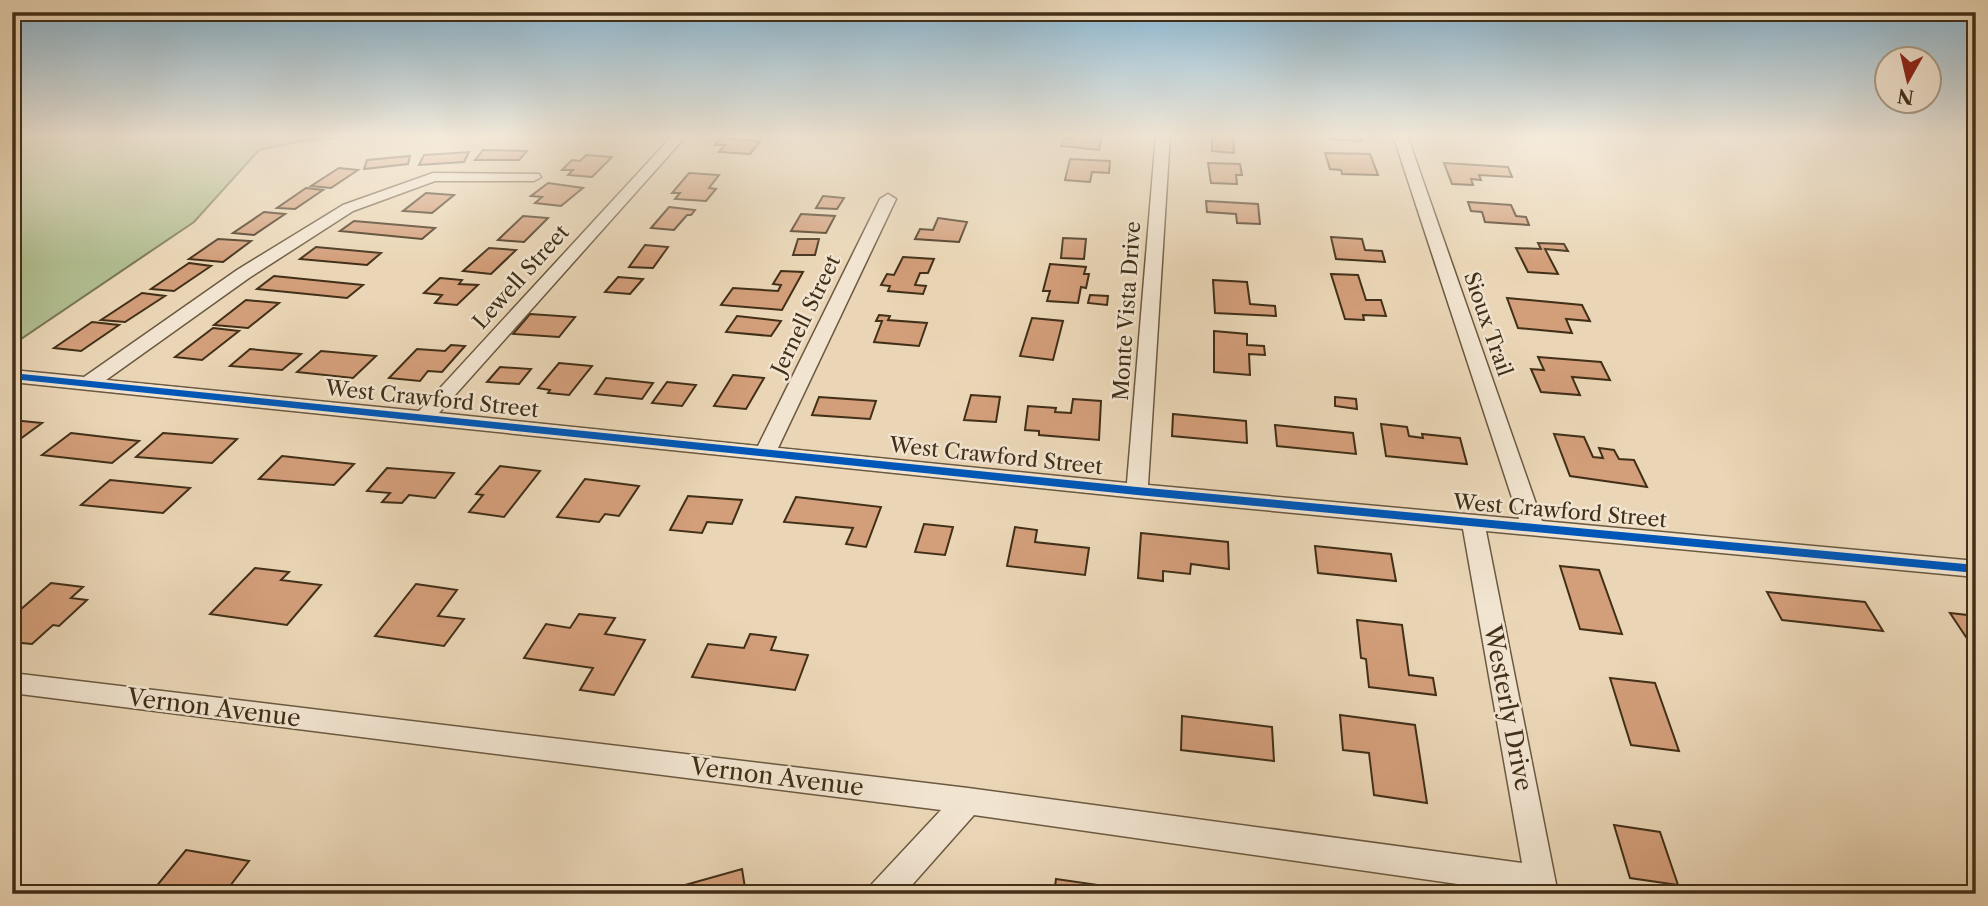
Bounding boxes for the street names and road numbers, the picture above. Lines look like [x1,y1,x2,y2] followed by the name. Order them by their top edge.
[467,219,574,334] street label: Lewell Street
[1108,220,1145,401] street label: Monte Vista Drive
[764,250,846,381] street label: Jernell Street
[1459,268,1518,379] street label: Sioux Trail
[323,375,541,422] street label: West Crawford Street
[887,432,1105,479] street label: West Crawford Street
[1451,489,1669,532] street label: West Crawford Street
[1478,622,1539,793] street label: Westerly Drive
[125,682,302,733] street label: Vernon Avenue
[688,751,865,802] street label: Vernon Avenue

